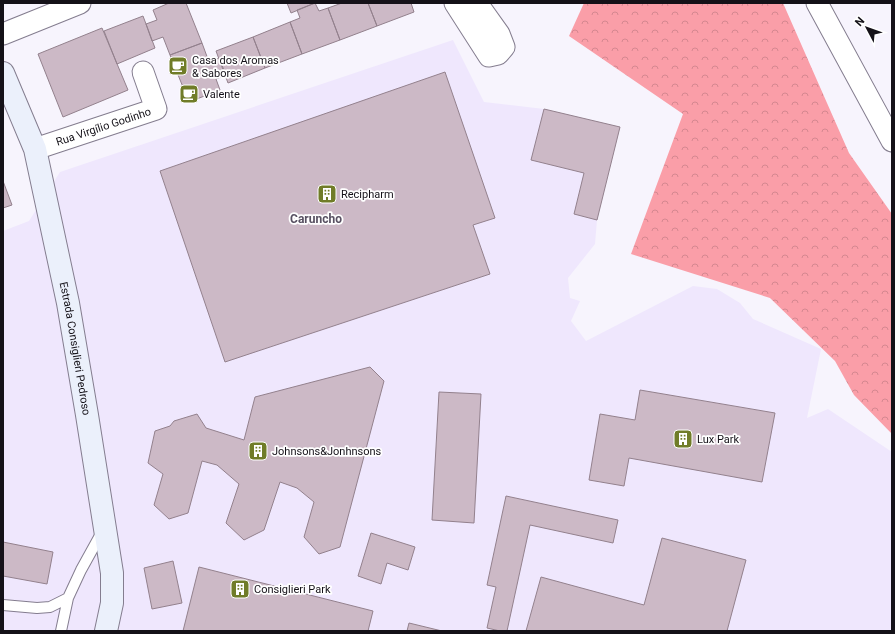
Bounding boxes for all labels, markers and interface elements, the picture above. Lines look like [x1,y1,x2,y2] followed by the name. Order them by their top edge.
[847,8,887,48] north arrow
[852,14,867,29] text: N
[192,54,279,80] place label: Casa dos Aromas & Sabores
[167,55,189,77] cafe icon: Casa dos Aromas & Sabores
[178,83,200,105] cafe icon: Valente
[203,88,240,101] place label: Valente
[54,105,153,149] street label: Rua Virgílio Godinho
[316,183,338,205] building icon: Recipharm
[341,188,394,201] place label: Recipharm
[290,212,342,226] district label: Caruncho
[57,281,93,416] street label: Estrada Consiglieri Pedroso
[672,428,694,450] building icon: Lux Park
[697,433,740,446] place label: Lux Park
[247,440,269,462] building icon: Johnsons&Jonhnsons
[272,445,382,458] place label: Johnsons&Jonhnsons
[229,578,251,600] building icon: Consiglieri Park
[254,583,331,596] place label: Consiglieri Park

